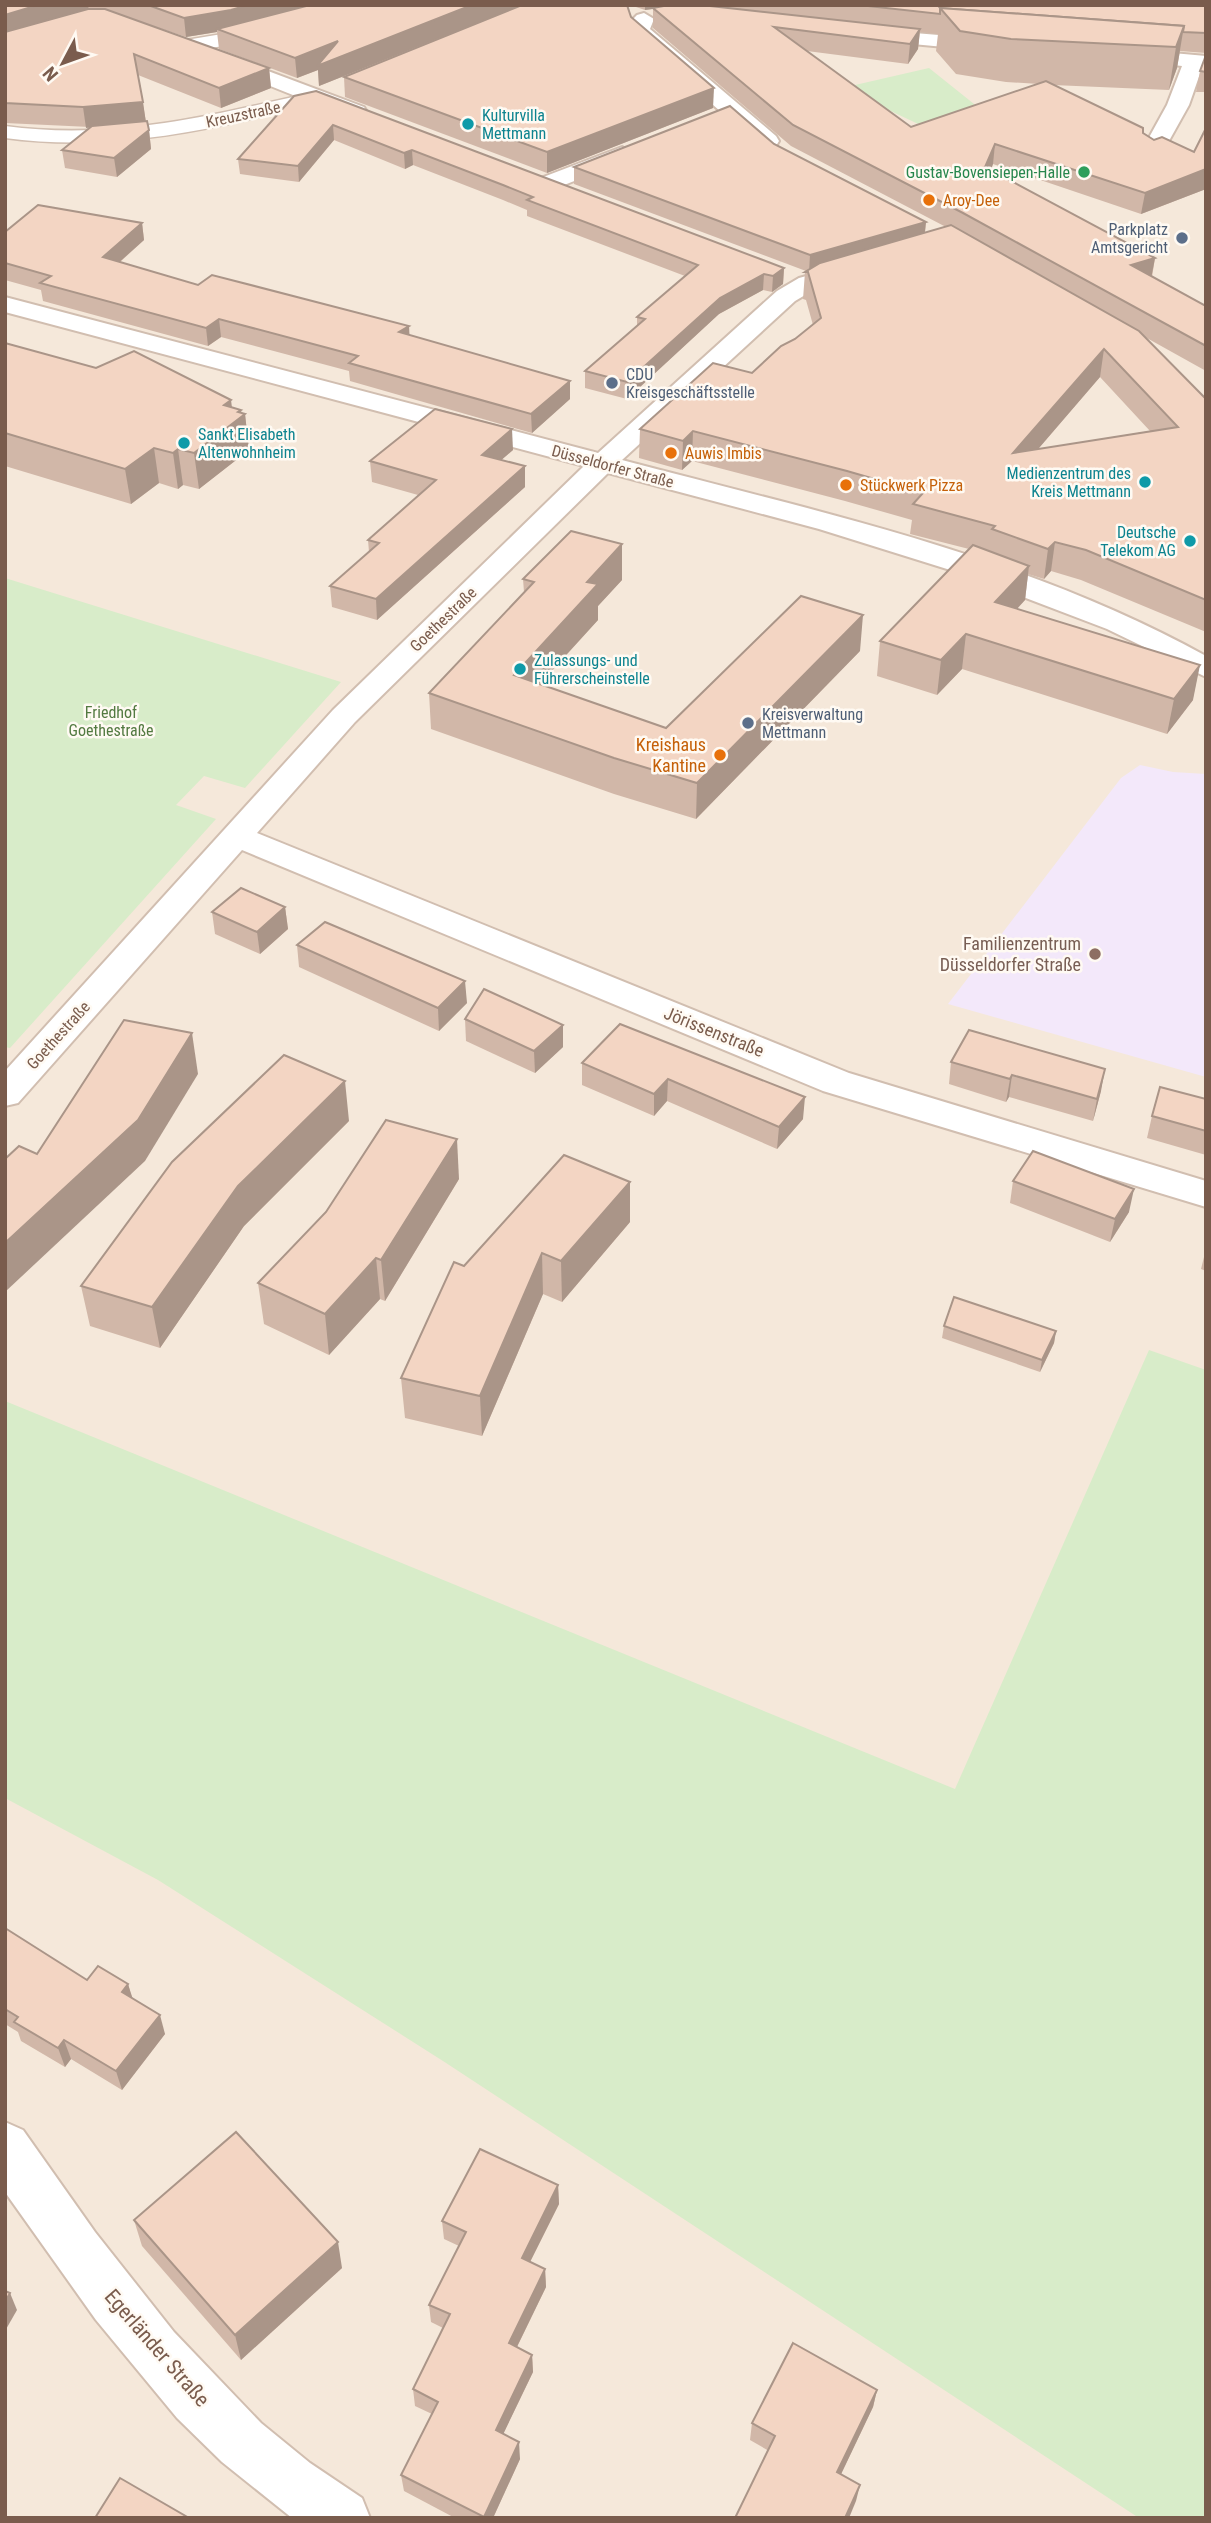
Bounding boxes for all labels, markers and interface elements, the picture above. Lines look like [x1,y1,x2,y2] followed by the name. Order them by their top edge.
[28,28,98,98] north arrow
[38,62,63,86] text: N
[204,97,282,132] street label: Kreuzstraße
[482,106,546,143] place label: Kulturvilla Mettmann
[460,116,476,132] marker: Kulturvilla Mettmann
[906,163,1070,182] place label: Gustav-Bovensiepen-Halle
[1076,164,1092,180] marker: Gustav-Bovensiepen-Halle
[943,191,1000,210] place label: Aroy-Dee
[921,192,937,208] marker: Aroy-Dee
[1091,220,1168,257] place label: Parkplatz Amtsgericht
[1174,230,1190,246] marker: Parkplatz Amtsgericht
[626,365,755,402] place label: CDU Kreisgeschäftsstelle
[604,375,620,391] marker: CDU Kreisgeschäftsstelle
[198,425,296,462] place label: Sankt Elisabeth Altenwohnheim
[176,435,192,451] marker: Sankt Elisabeth Altenwohnheim
[550,441,676,492] street label: Düsseldorfer Straße
[685,444,762,463] place label: Auwis Imbis
[663,445,679,461] marker: Auwis Imbis
[1007,464,1131,501] place label: Medienzentrum des Kreis Mettmann
[1137,474,1153,490] marker: Medienzentrum des Kreis Mettmann
[860,476,963,495] place label: Stückwerk Pizza
[838,477,854,493] marker: Stückwerk Pizza
[1100,523,1176,560] place label: Deutsche Telekom AG
[1182,533,1198,549] marker: Deutsche Telekom AG
[406,583,481,656] street label: Goethestraße
[534,651,650,688] place label: Zulassungs- und Führerscheinstelle
[512,661,528,677] marker: Zulassungs- und Führerscheinstelle
[68,703,154,740] park label: Friedhof Goethestraße
[762,705,863,742] place label: Kreisverwaltung Mettmann
[740,715,756,731] marker: Kreisverwaltung Mettmann
[636,734,706,776] place label: Kreishaus Kantine
[712,747,728,763] marker: Kreishaus Kantine
[940,933,1081,975] place label: Familienzentrum Düsseldorfer Straße
[1087,946,1103,962] marker: Familienzentrum Düsseldorfer Straße
[23,997,94,1073] street label: Goethestraße
[661,1002,767,1061] street label: Jörissenstraße
[100,2285,214,2412] street label: Egerländer Straße

